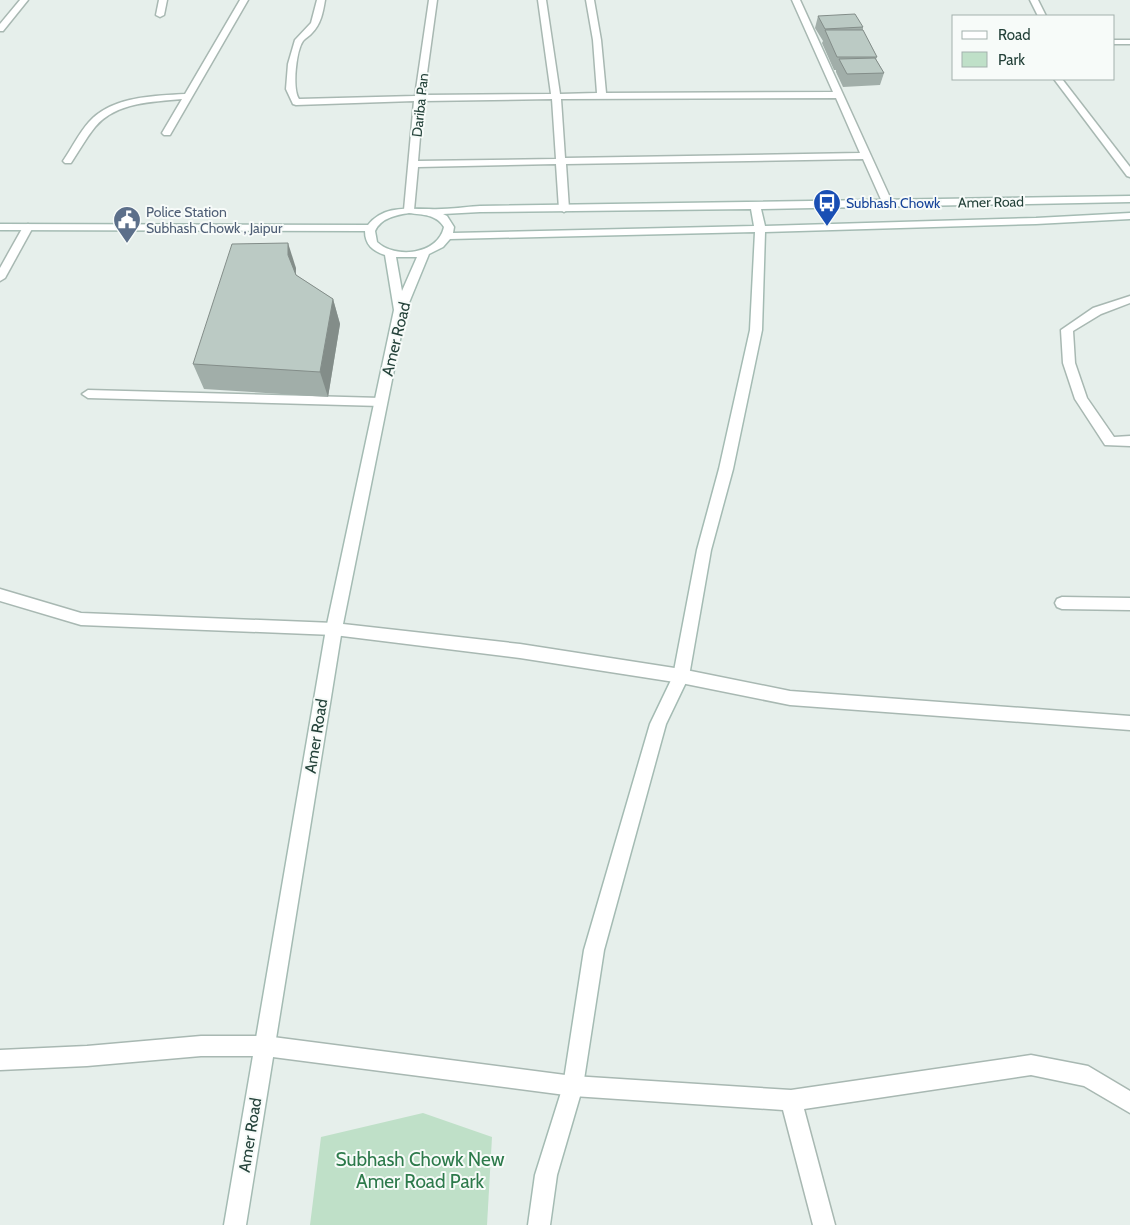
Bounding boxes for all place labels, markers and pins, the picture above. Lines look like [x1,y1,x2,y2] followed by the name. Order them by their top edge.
[812,188,842,227] bus stop icon: Subhash Chowk
[846,194,941,212] place label: Subhash Chowk
[146,203,283,237] place label: Police Station Subhash Chowk , Jaipur
[112,205,142,244] public building icon: Police Station Subhash Chowk , Jaipur

